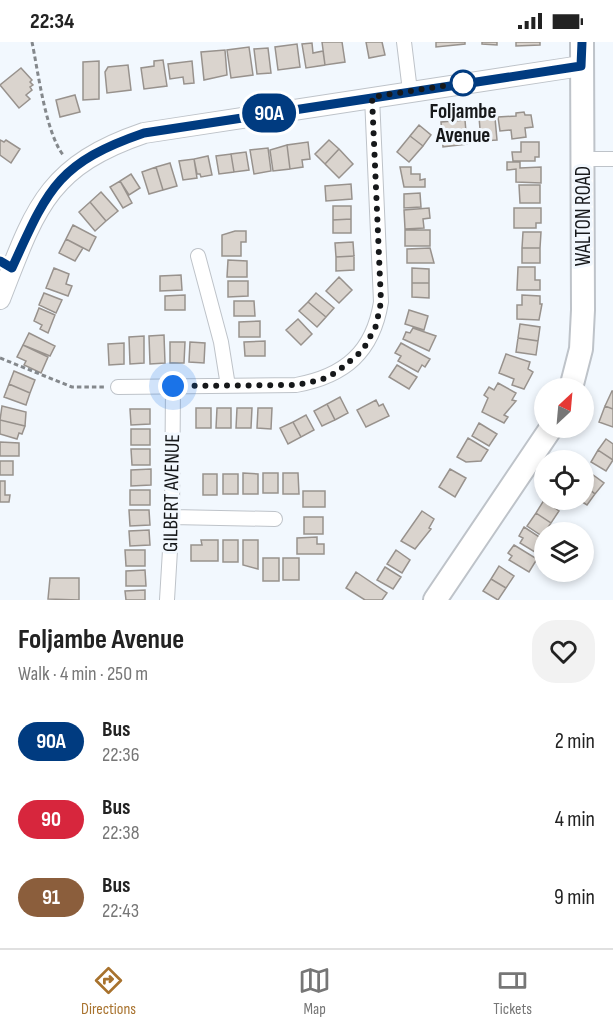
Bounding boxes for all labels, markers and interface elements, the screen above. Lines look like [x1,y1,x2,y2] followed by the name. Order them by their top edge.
[30,8,74,35] text: 22:34
[450,70,476,96] marker: Foljambe Avenue
[234,94,304,132] line badge: 90A
[430,99,496,148] place label: Foljambe Avenue
[254,101,284,126] text: 90A
[571,166,596,266] street label: WALTON ROAD
[158,371,188,401] your location
[534,378,594,438] north arrow
[534,378,594,582] map controls
[158,434,185,552] street label: GILBERT AVENUE
[534,450,594,510] button: locate
[534,522,594,582] button: layers
[532,620,595,683] button: heart
[18,623,184,656] text: Foljambe Avenue
[18,662,148,686] text: Walk · 4 min · 250 m
[102,716,131,743] text: Bus
[555,728,595,755] text: 2 min
[36,729,66,754] text: 90A
[102,743,139,767] text: 22:36
[102,794,131,821] text: Bus
[555,806,595,833] text: 4 min
[41,807,61,832] text: 90
[102,821,139,845] text: 22:38
[102,872,131,899] text: Bus
[554,884,595,911] text: 9 min
[42,885,60,910] text: 91
[102,899,139,923] text: 22:43
[81,964,136,1019] tab: Directions
[298,964,331,1019] tab: Map
[493,964,532,1019] tab: Tickets

